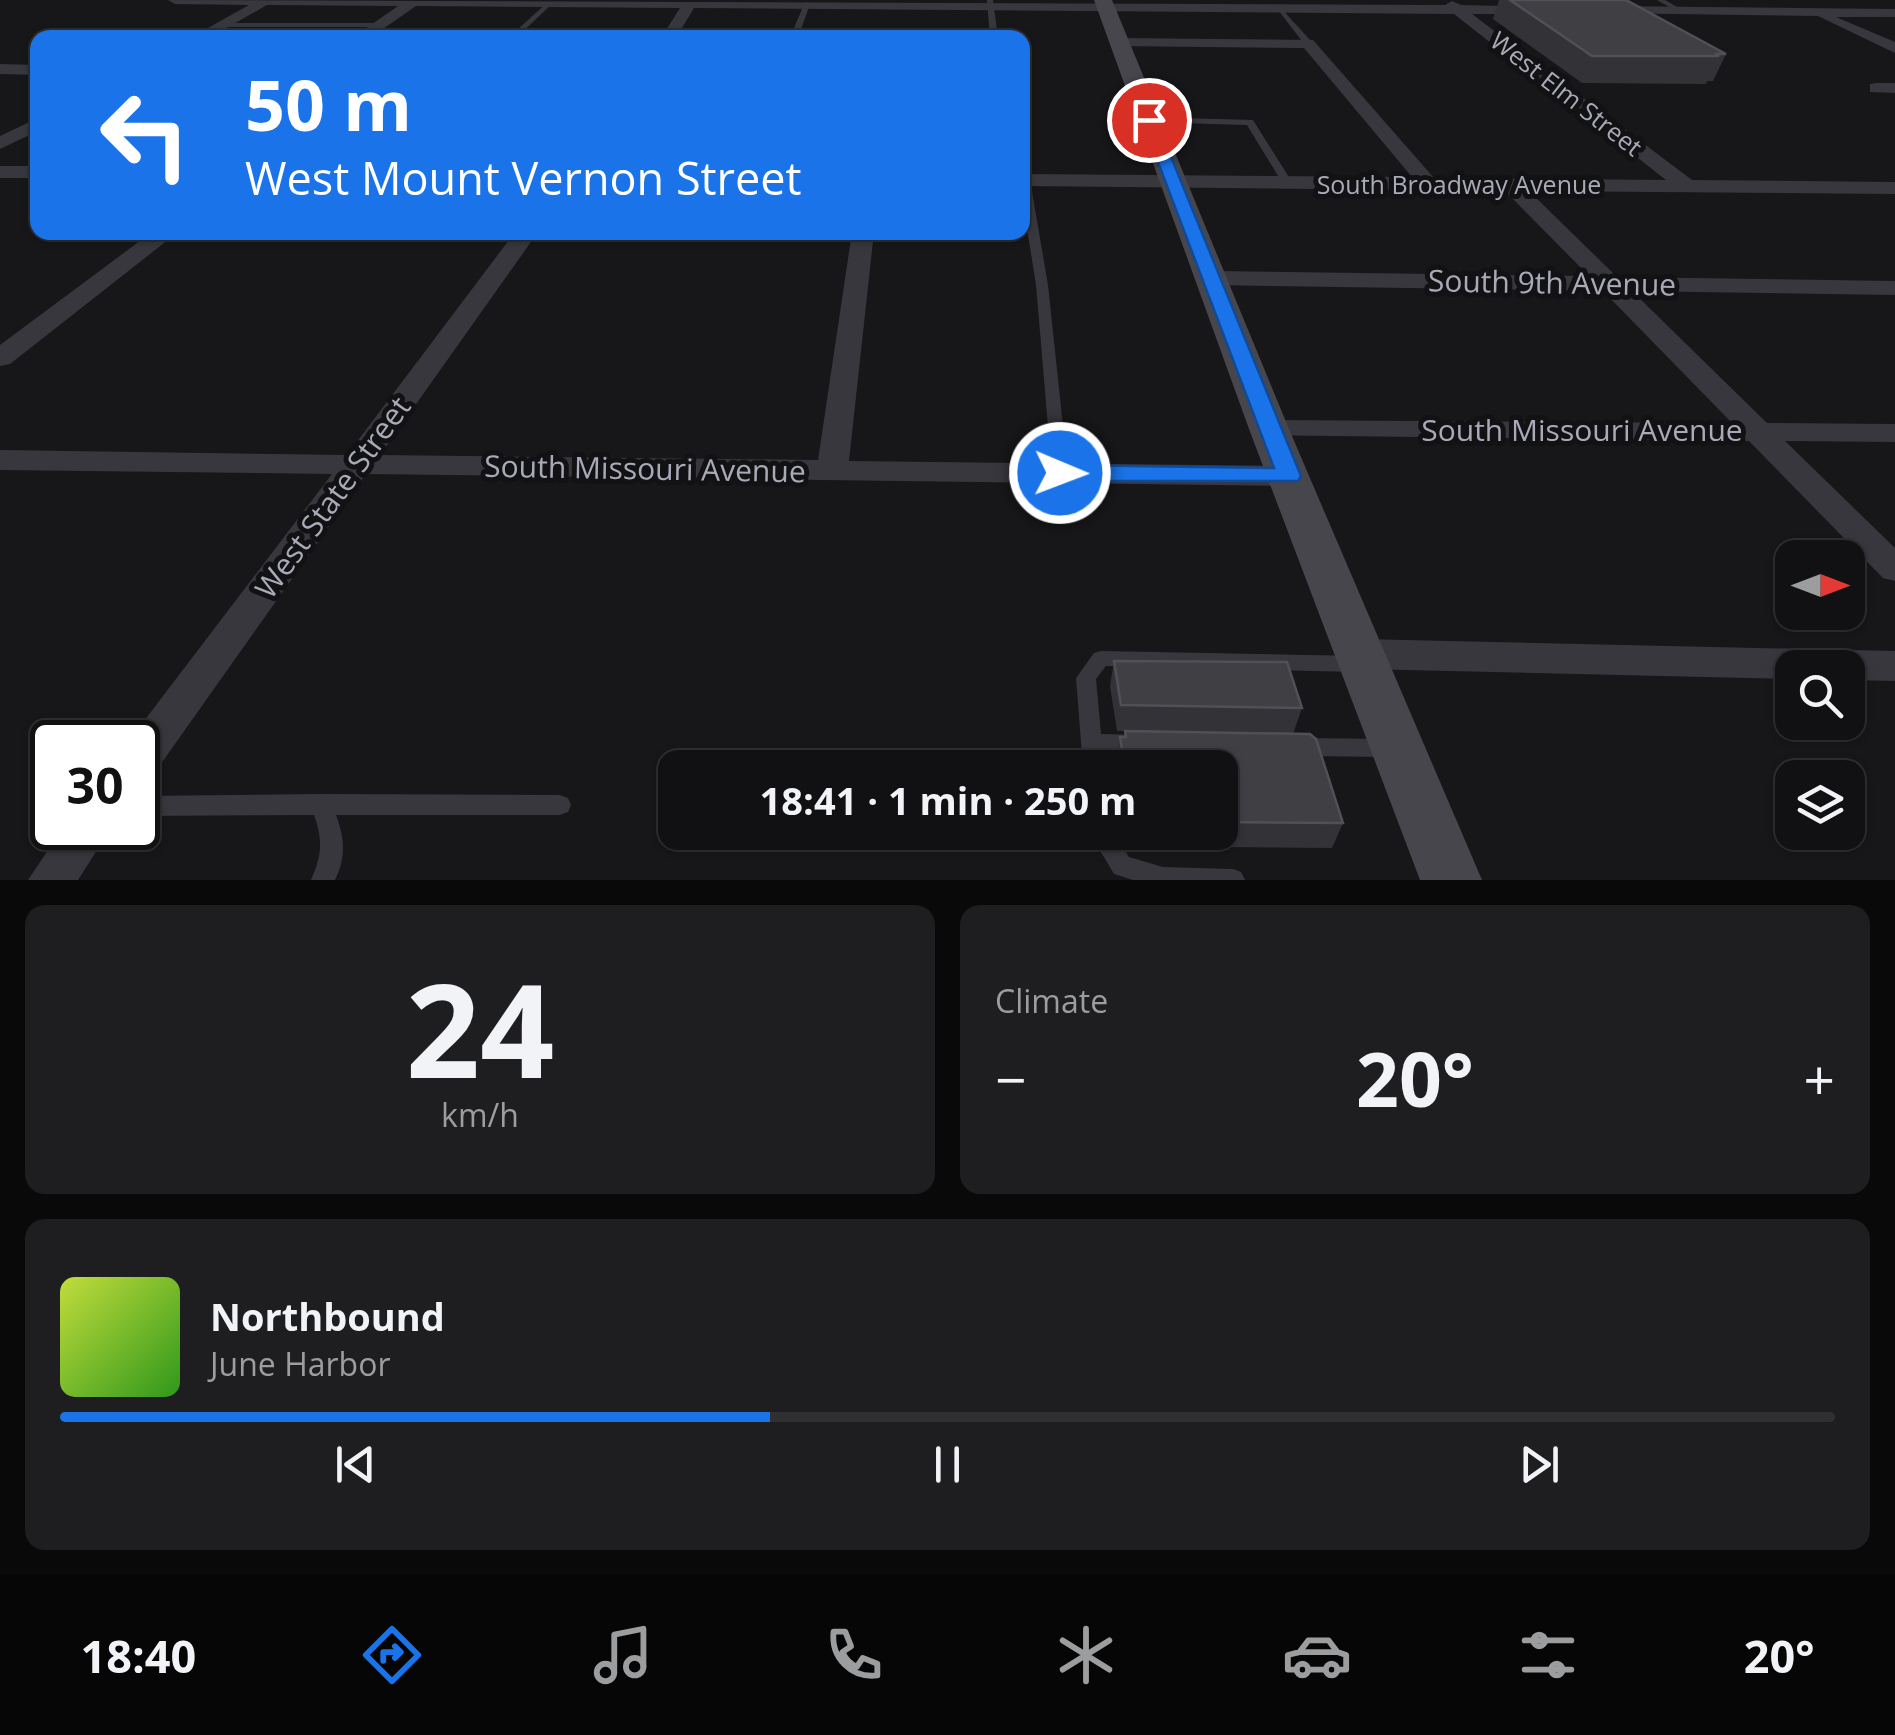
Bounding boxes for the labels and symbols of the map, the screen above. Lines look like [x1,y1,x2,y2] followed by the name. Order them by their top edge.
[1484,23,1650,163] street label: West Elm Street
[1107,78,1192,163] pin
[1317,167,1601,201] street label: South Broadway Avenue
[1428,259,1676,305] street label: South 9th Avenue
[245,388,419,606] street label: West State Street
[1421,409,1743,450] street label: South Missouri Avenue
[1008,421,1112,525] position arrow
[484,445,806,491] street label: South Missouri Avenue
[1775,540,1865,630] north arrow
[30,720,160,850] speed limit sign: 30

